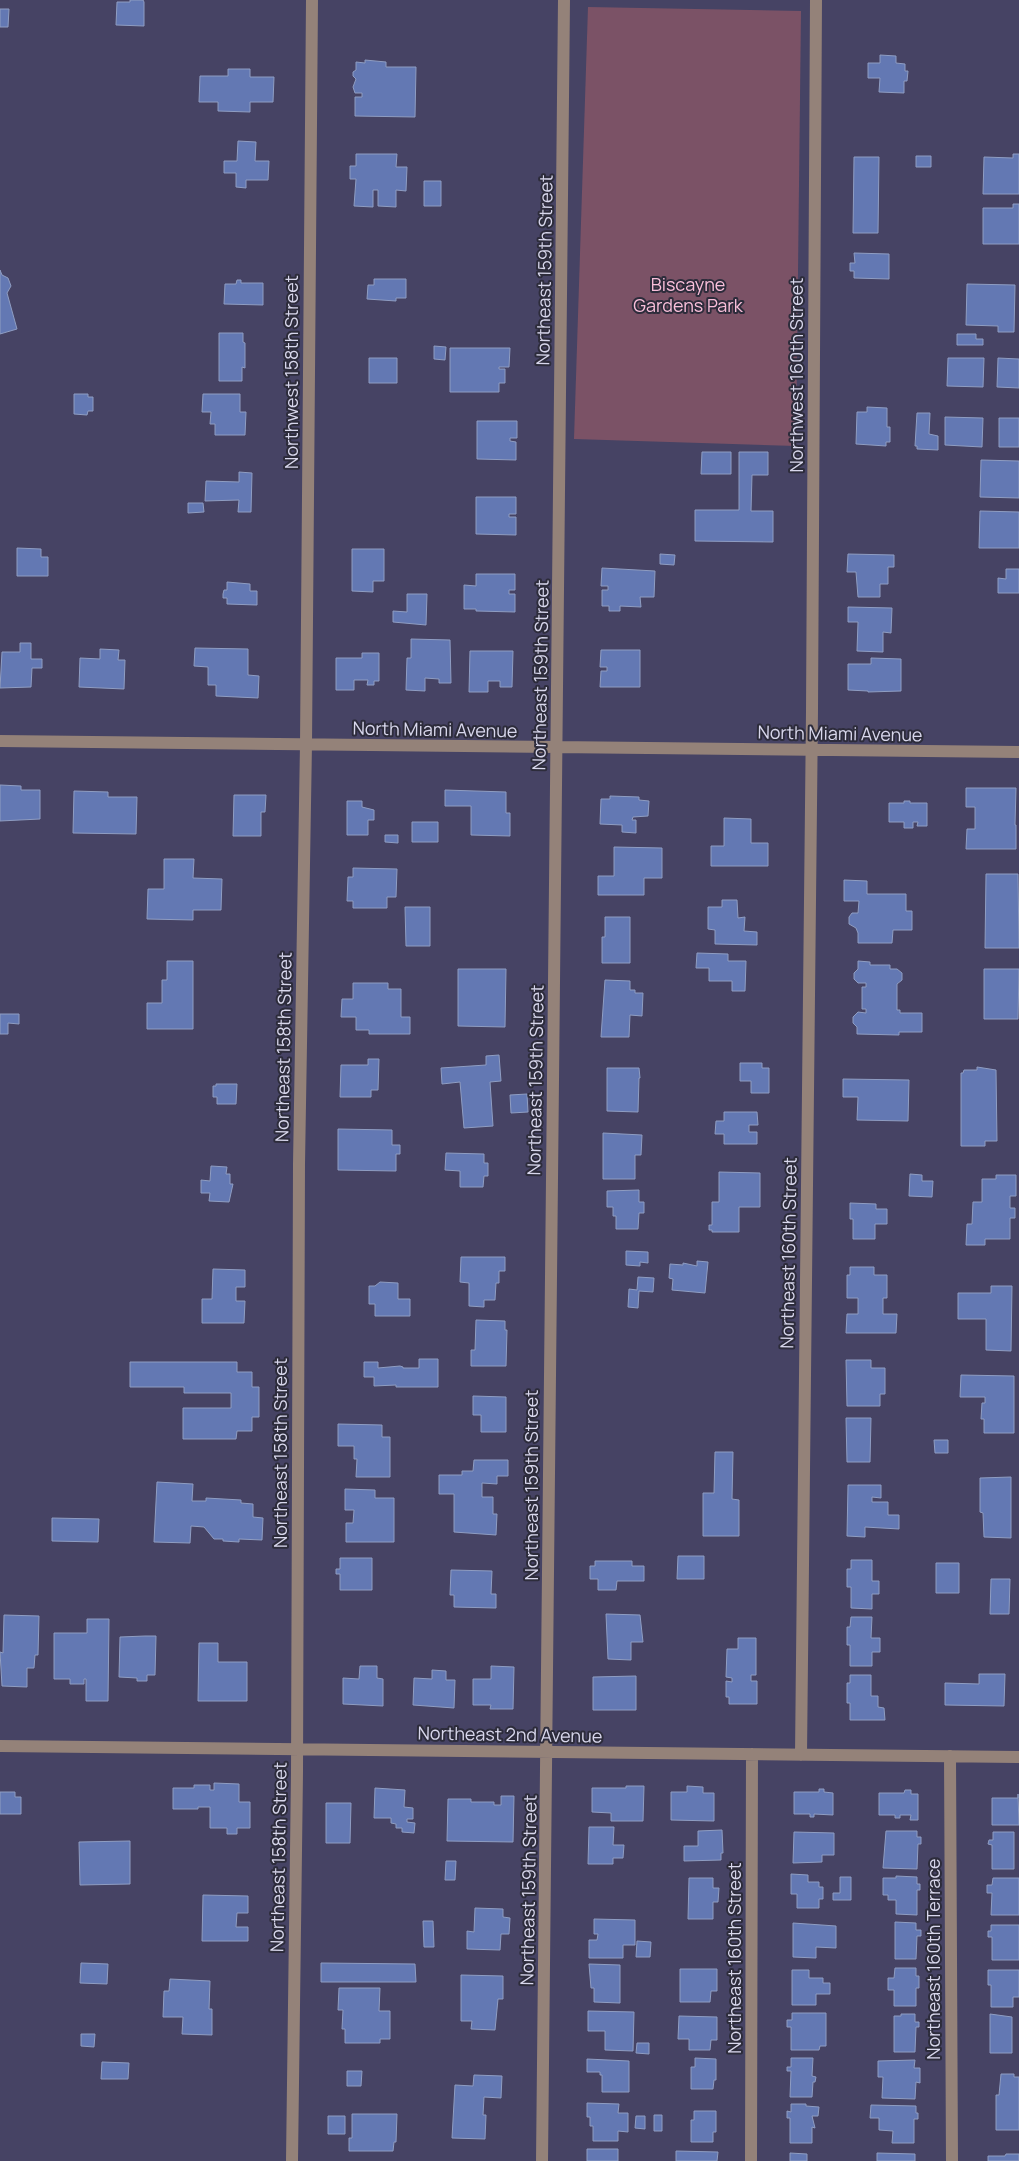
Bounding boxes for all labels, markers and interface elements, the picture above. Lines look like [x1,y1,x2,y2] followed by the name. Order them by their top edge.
[530,174,558,366] street label: Northeast 159th Street
[633,272,744,317] park label: Biscayne Gardens Park
[279,275,303,469] street label: Northwest 158th Street
[784,277,808,473] street label: Northwest 160th Street
[526,579,554,771] street label: Northeast 159th Street
[352,716,518,742] street label: North Miami Avenue
[757,720,923,746] street label: North Miami Avenue
[269,952,297,1142] street label: Northeast 158th Street
[521,984,549,1176] street label: Northeast 159th Street
[774,1157,802,1349] street label: Northeast 160th Street
[268,1358,292,1548] street label: Northeast 158th Street
[519,1390,543,1580] street label: Northeast 159th Street
[417,1720,603,1748] street label: Northeast 2nd Avenue
[264,1762,292,1952] street label: Northeast 158th Street
[514,1794,542,1986] street label: Northeast 159th Street
[921,1858,945,2060] street label: Northeast 160th Terrace
[722,1862,746,2054] street label: Northeast 160th Street

